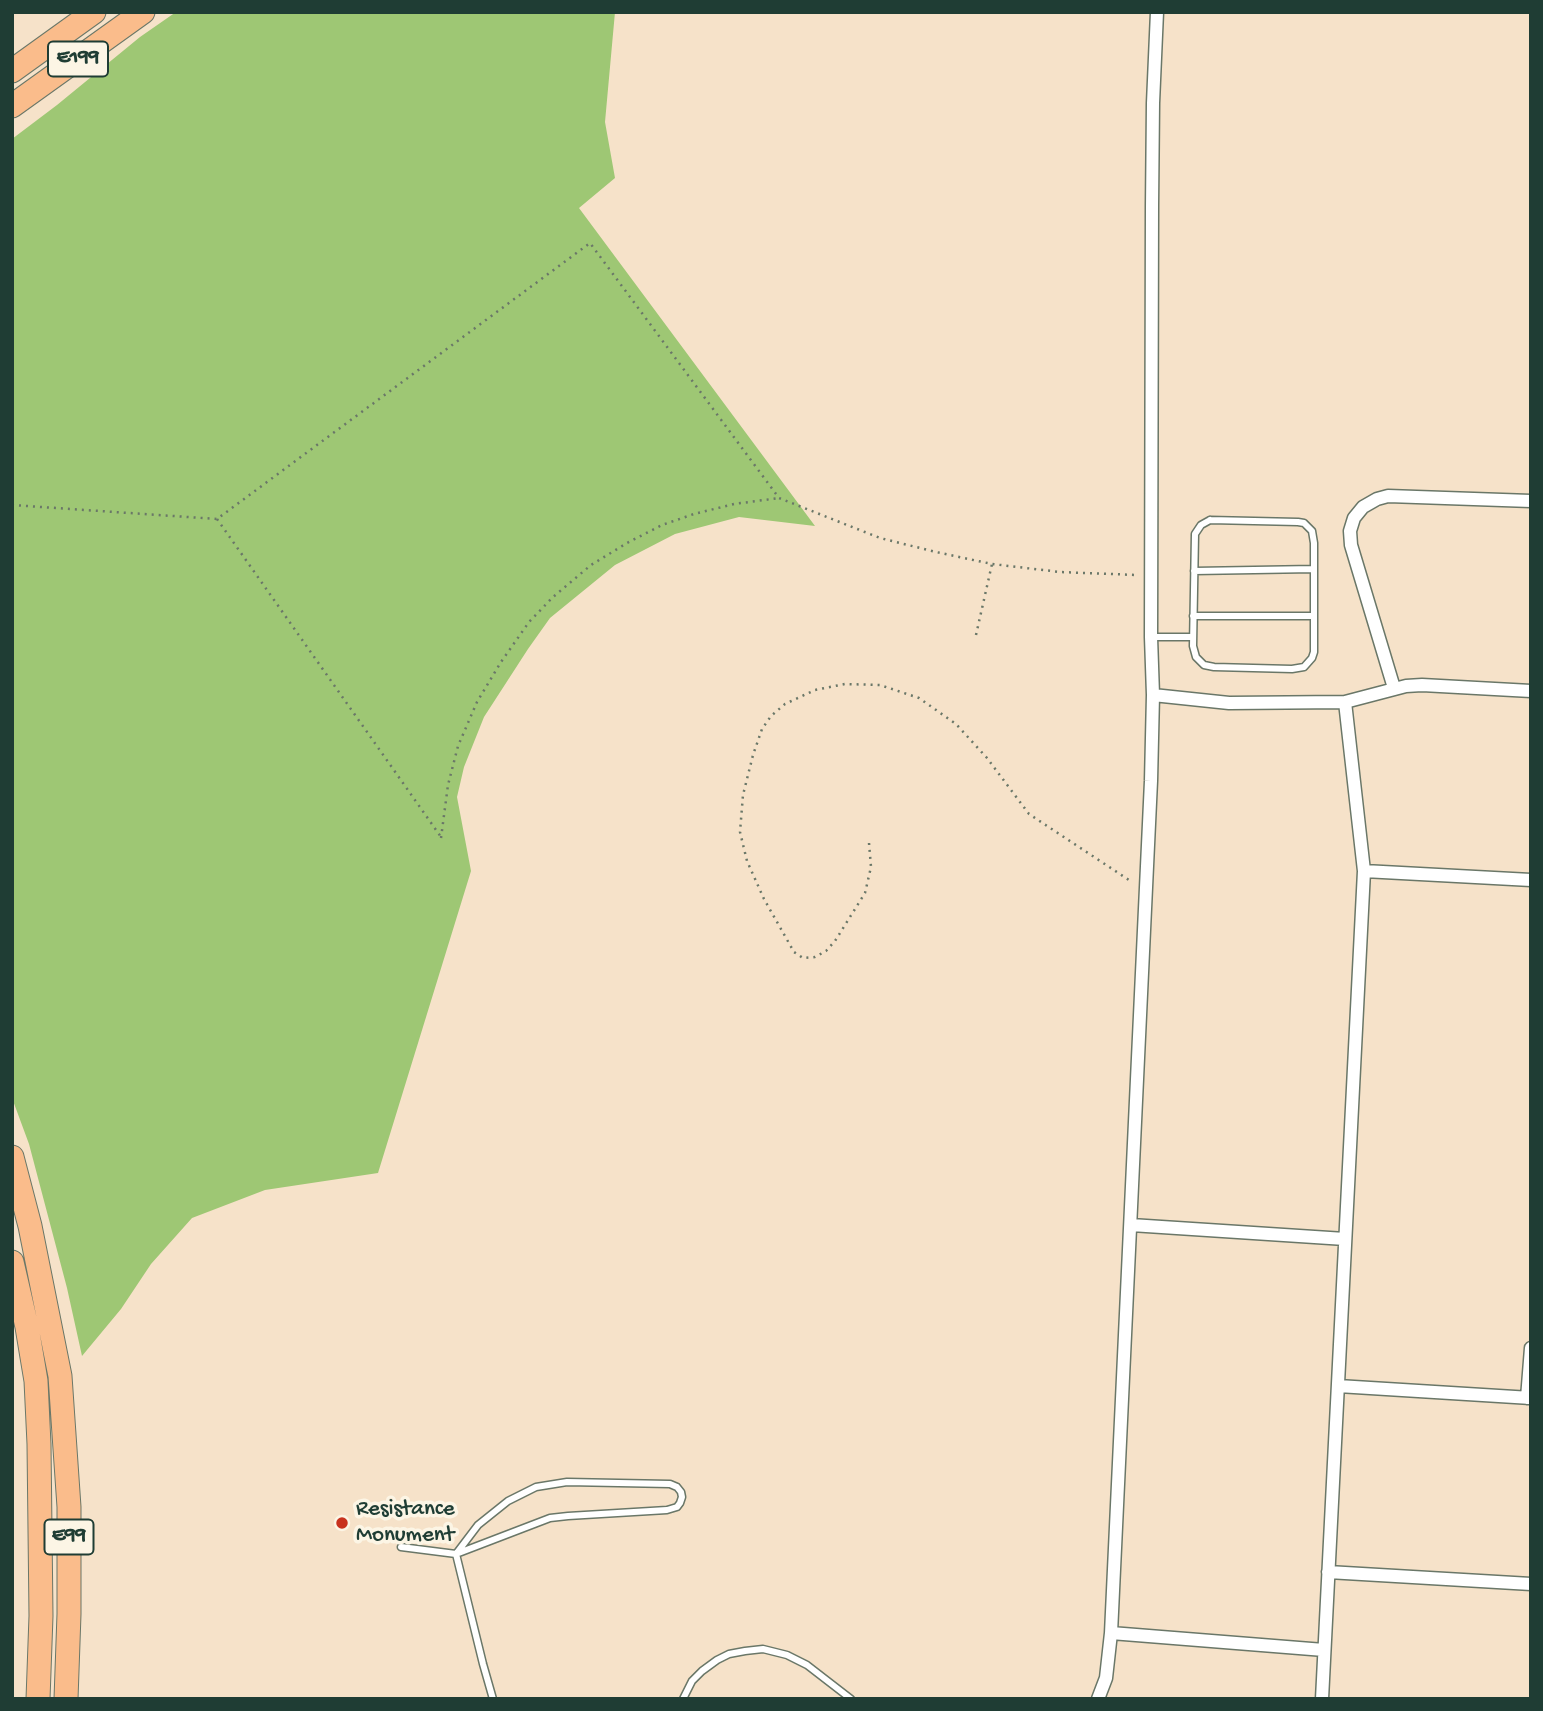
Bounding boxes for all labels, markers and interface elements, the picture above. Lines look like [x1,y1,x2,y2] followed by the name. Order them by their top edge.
[48,42,108,76] road number: E199
[356,1496,455,1550] place label: Resistance Monument
[334,1515,350,1531] marker: Resistance Monument
[44,1520,94,1554] road number: E99

